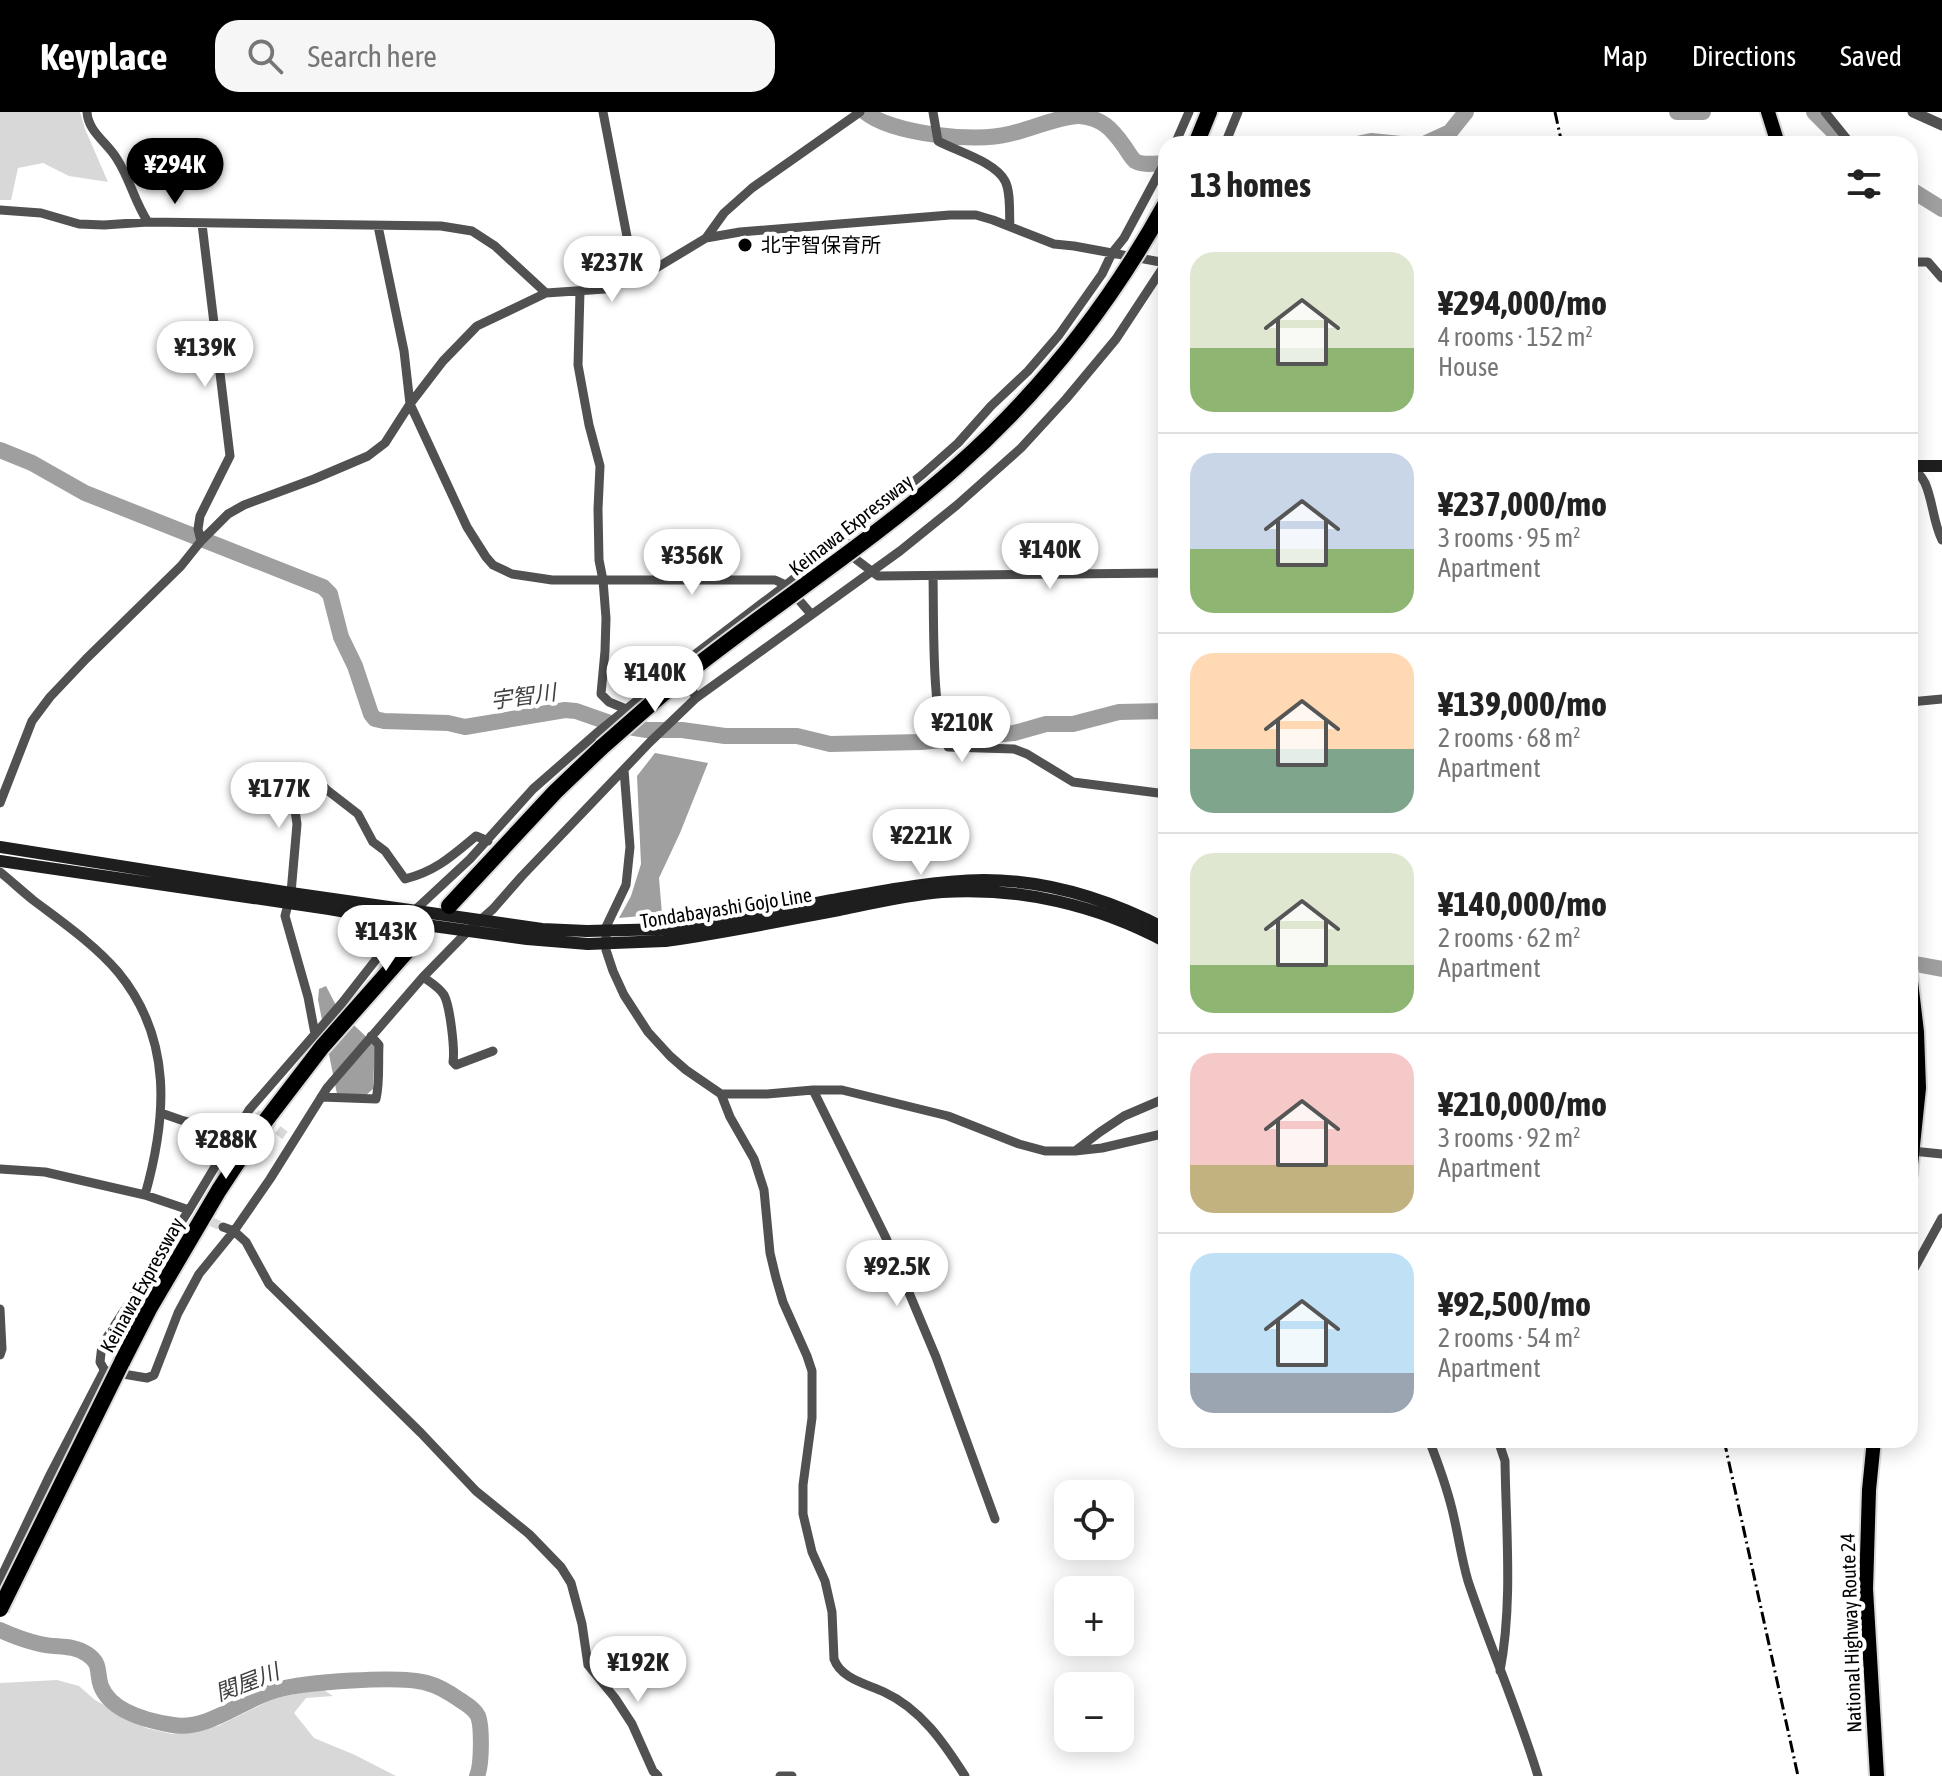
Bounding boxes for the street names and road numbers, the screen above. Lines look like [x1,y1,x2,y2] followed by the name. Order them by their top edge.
[784,469,917,580] street label: Keinawa Expressway
[638,883,813,932] street label: Tondabayashi Gojo Line
[95,1213,188,1356] street label: Keinawa Expressway
[1836,1533,1865,1733] street label: National Highway Route 24

